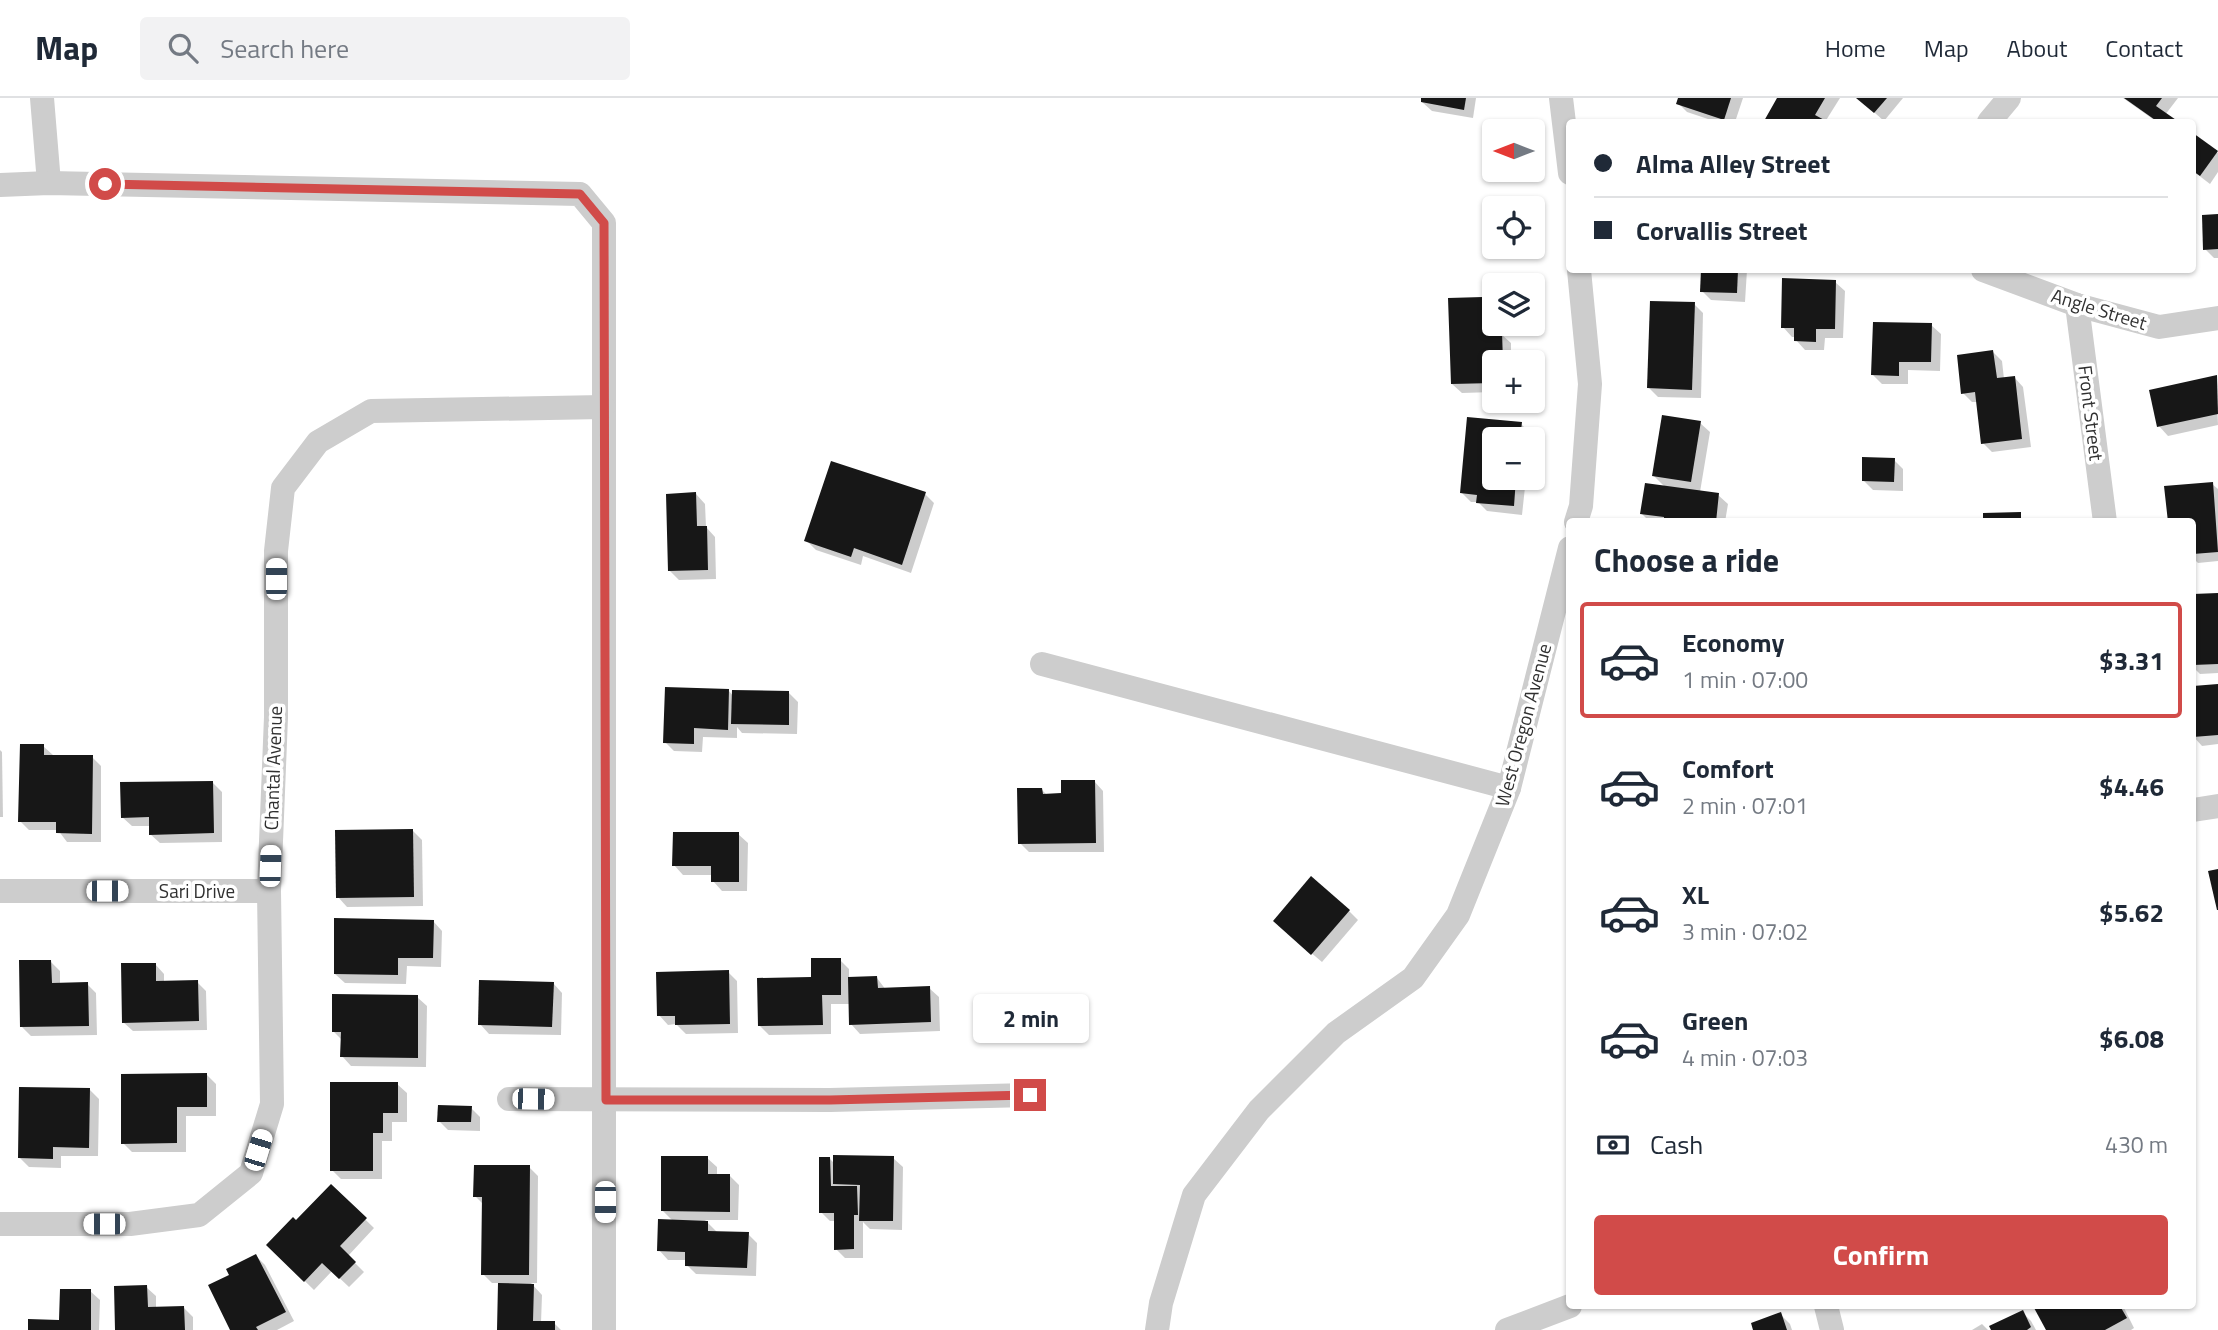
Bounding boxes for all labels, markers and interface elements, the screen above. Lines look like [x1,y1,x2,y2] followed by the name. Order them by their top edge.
[140,17,630,80] search box
[35,23,98,73] text: Map
[164,29,202,67] icon: search
[220,29,349,68] text: Search here
[1825,30,1886,66] text: Home
[1924,30,1969,66] text: Map
[2007,30,2067,66] text: About
[2105,30,2183,66] text: Contact
[1482,119,1545,182] north arrow
[1482,119,1545,490] map controls
[1636,144,1830,183] text: Alma Alley Street
[89,168,121,200] route start
[1482,196,1545,259] button: locate
[1636,211,1807,250] text: Corvallis Street
[1482,273,1545,336] button: layers
[2048,280,2151,337] street label: Angle Street
[1482,350,1545,413] button: +
[2071,364,2112,463] street label: Front Street
[1482,427,1545,490] button: −
[1594,536,1779,584] text: Choose a ride
[266,558,287,600] car
[1682,623,1784,662] text: Economy
[1598,629,1661,692] icon: car
[1487,640,1558,810] street label: West Oregon Avenue
[2099,641,2164,680] text: $3.31
[1682,662,1808,697] text: 1 min · 07:00
[256,705,289,831] street label: Chantal Avenue
[1682,749,1774,788] text: Comfort
[1598,755,1661,818] icon: car
[2099,767,2164,806] text: $4.46
[1682,788,1808,823] text: 2 min · 07:01
[259,845,282,887] car
[1682,875,1709,914] text: XL
[159,876,235,905] street label: Sari Drive
[87,881,129,902] car
[1598,881,1661,944] icon: car
[2099,893,2164,932] text: $5.62
[1682,914,1808,949] text: 3 min · 07:02
[972,993,1088,1042] callout: 2 min
[1003,1001,1059,1036] text: 2 min
[1682,1001,1748,1040] text: Green
[1598,1007,1661,1070] icon: car
[2099,1019,2164,1058] text: $6.08
[1682,1040,1808,1075] text: 4 min · 07:03
[1014,1079,1046,1111] route end
[512,1088,555,1110] car
[1650,1125,1703,1164] text: Cash
[1594,1126,1632,1164] icon: cash
[242,1127,275,1173] car
[2105,1127,2168,1162] text: 430 m
[595,1181,616,1223] car
[84,1214,126,1235] car
[1594,1215,2168,1295] button: Confirm

